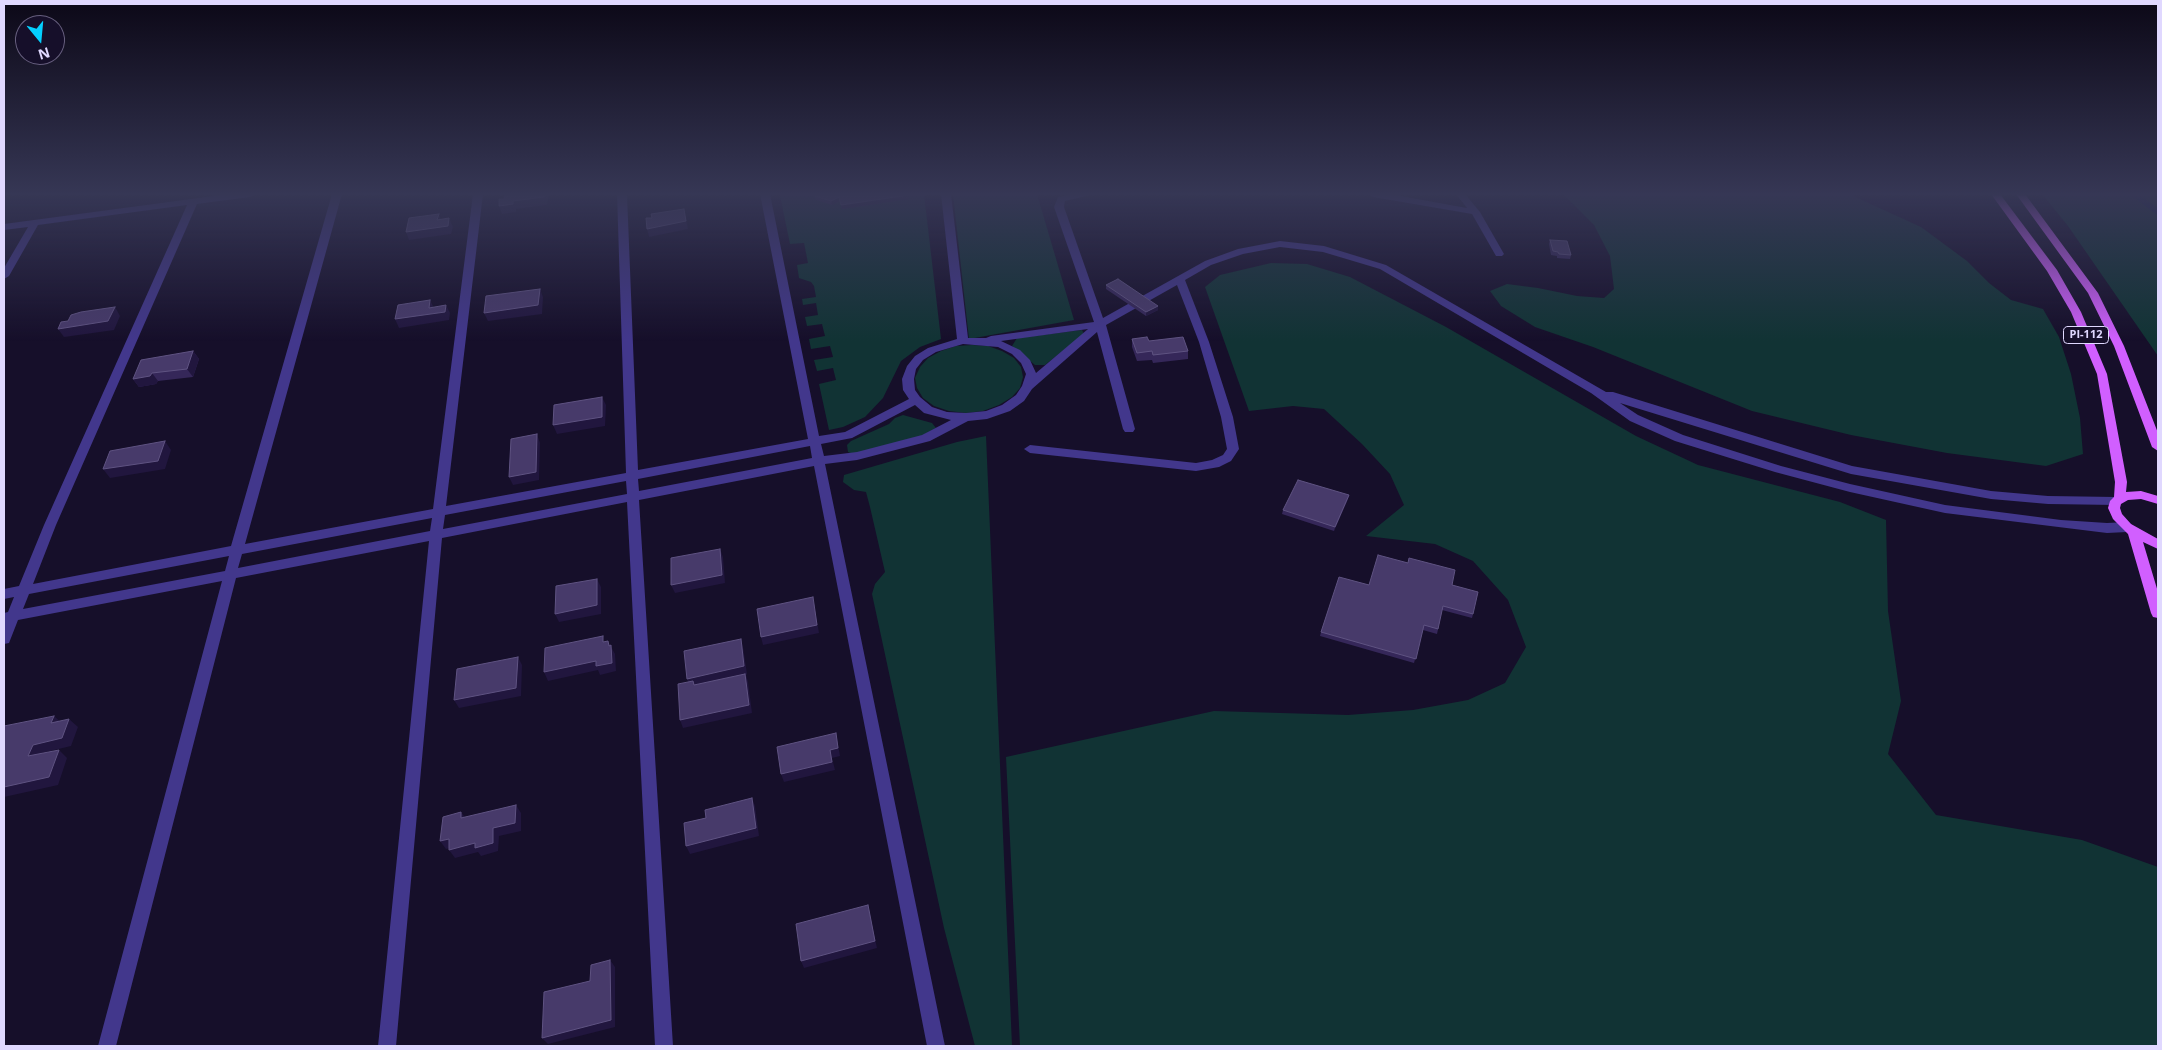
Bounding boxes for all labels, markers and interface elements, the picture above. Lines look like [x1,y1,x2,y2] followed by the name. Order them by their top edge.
[15,15,65,65] north arrow
[36,43,52,65] text: N
[2064,326,2108,344] road number: PI-112

